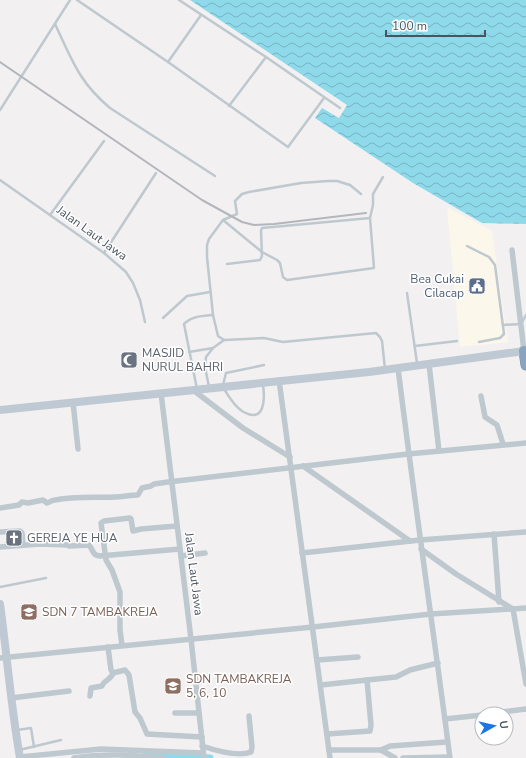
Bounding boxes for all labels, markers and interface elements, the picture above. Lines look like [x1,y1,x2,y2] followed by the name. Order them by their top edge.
[386,12,485,38] scale bar
[392,18,427,34] text: 100 m
[53,201,130,264] street label: Jalan Laut Jawa
[410,271,464,301] place label: Bea Cukai Cilacap
[467,276,487,296] public building icon: Bea Cukai Cilacap
[142,345,223,375] place label: MASJID NURUL BAHRI
[119,350,139,370] mosque icon: MASJID NURUL BAHRI
[4,528,24,548] church icon: GEREJA YE HUA
[27,530,118,546] place label: GEREJA YE HUA
[181,531,207,616] street label: Jalan Laut Jawa
[19,602,39,622] school or university icon: SDN 7 TAMBAKREJA
[42,604,158,620] place label: SDN 7 TAMBAKREJA
[186,671,292,701] place label: SDN TAMBAKREJA 5, 6, 10
[163,676,183,696] school or university icon: SDN TAMBAKREJA 5, 6, 10
[474,706,514,746] north arrow
[495,720,511,730] text: U

